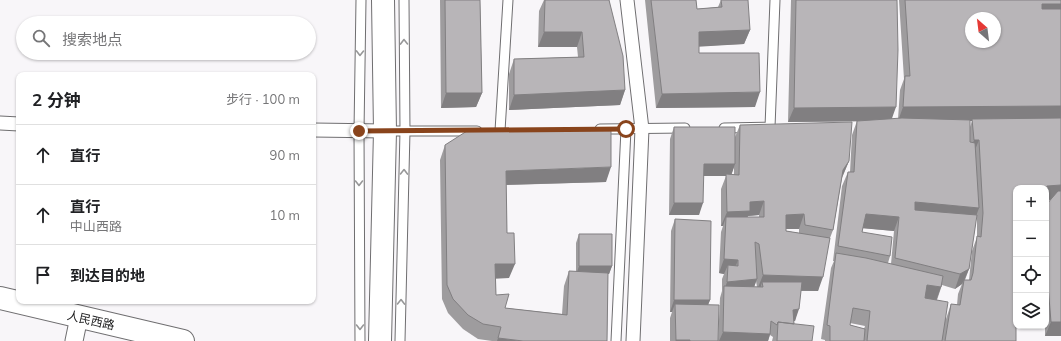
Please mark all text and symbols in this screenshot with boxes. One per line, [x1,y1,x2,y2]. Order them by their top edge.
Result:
north arrow [965,12,1001,48]
search box [16,16,316,60]
icon: search [30,27,52,49]
text: 搜索地点 [62,30,122,49]
one-way arrow [400,39,409,45]
one-way arrow [356,50,364,56]
text: 2 分钟 [32,89,81,110]
text: 步行 · 100 m [226,91,300,107]
route start [617,120,635,138]
route end [350,122,368,140]
icon: ahead [32,144,54,166]
text: 直行 [70,146,100,165]
text: 90 m [270,147,300,163]
one-way arrow [400,169,409,175]
one-way arrow [355,180,363,186]
map controls [1013,185,1049,329]
button: + [1013,185,1049,221]
text: 直行 [70,197,100,216]
icon: ahead [32,204,54,226]
text: 10 m [270,207,300,223]
text: 中山西路 [70,218,122,234]
button: − [1013,221,1049,257]
button: locate [1013,257,1049,293]
icon: arrive [32,264,54,286]
text: 到达目的地 [70,266,145,285]
button: layers [1013,293,1049,329]
one-way arrow [397,299,405,305]
street label: 人民西路 [66,307,116,333]
one-way arrow [356,324,364,330]

